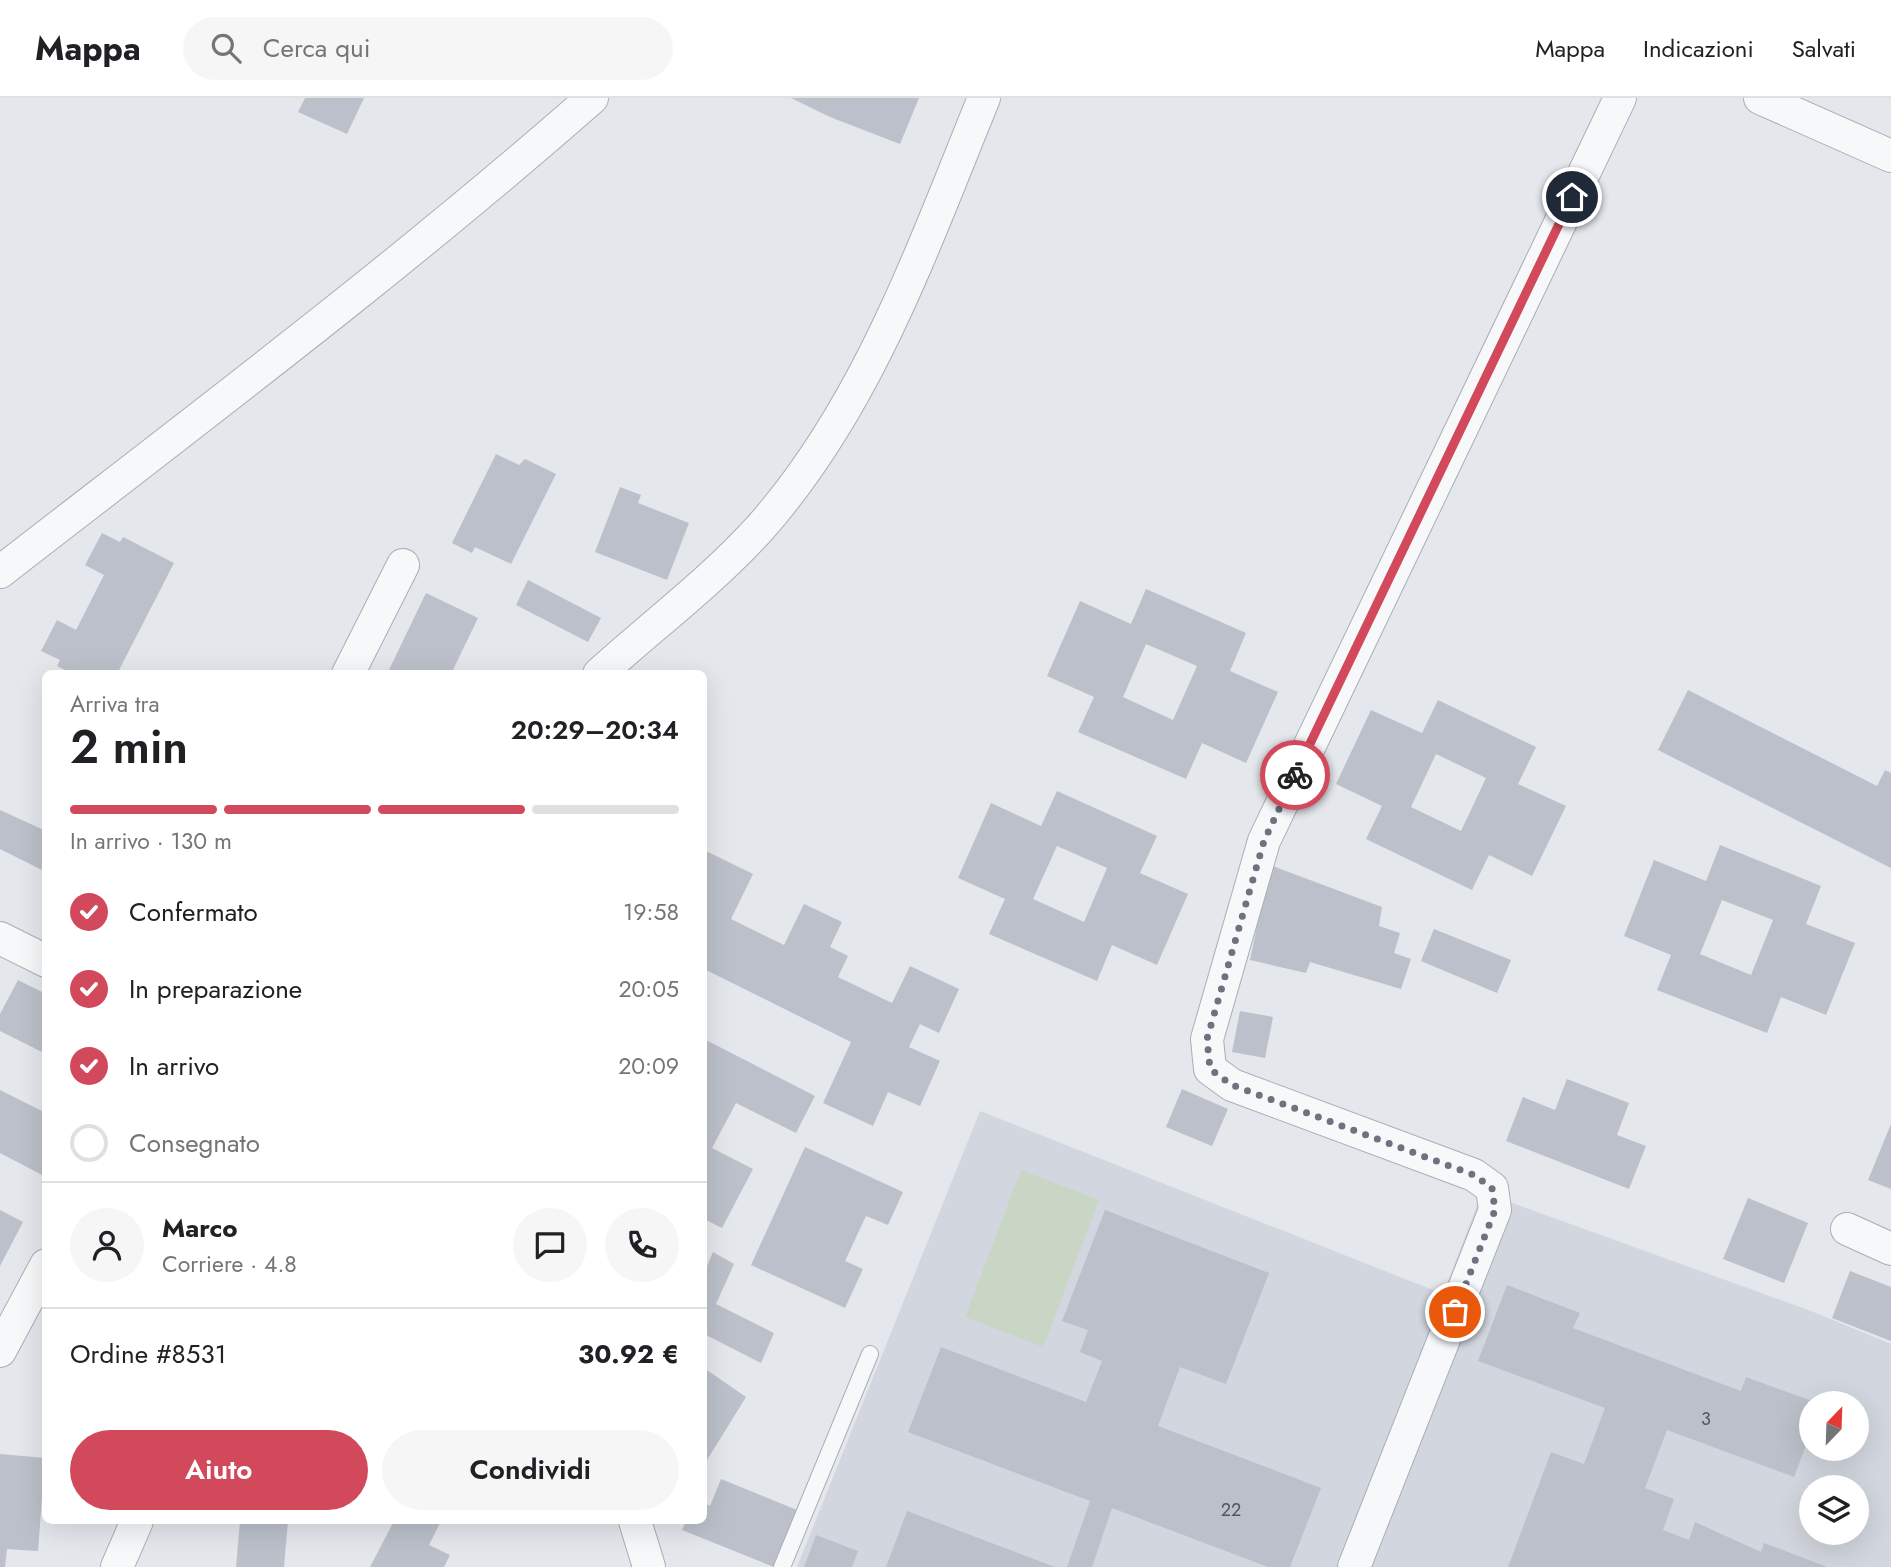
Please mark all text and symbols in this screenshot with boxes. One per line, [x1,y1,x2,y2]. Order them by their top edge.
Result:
search box [183,17,673,80]
text: Mappa [35,25,141,72]
icon: search [207,29,245,67]
text: Cerca qui [263,29,370,67]
text: Mappa [1535,31,1605,66]
text: Indicazioni [1643,31,1754,66]
text: Salvati [1792,31,1856,66]
pin [1542,167,1602,227]
icon: home [1553,178,1591,216]
text: Arriva tra [70,687,160,721]
text: 20:29–20:34 [511,711,679,749]
text: 2 min [70,714,188,780]
courier [1260,740,1330,810]
icon: bike [1276,756,1314,794]
text: In arrivo · 130 m [70,824,232,858]
icon: check [70,893,108,931]
text: Confermato [129,893,258,931]
text: 19:58 [623,895,679,929]
icon: check [70,970,108,1008]
text: In preparazione [129,970,302,1008]
text: 20:05 [618,972,679,1006]
icon: check [70,1047,108,1085]
text: In arrivo [129,1047,219,1085]
text: 20:09 [618,1049,679,1083]
text: Consegnato [129,1124,260,1162]
button: person [70,1208,144,1282]
button: chat [513,1208,587,1282]
button: phone [605,1208,679,1282]
text: Marco [162,1209,238,1247]
text: Corriere · 4.8 [162,1247,297,1281]
pin [1425,1282,1485,1342]
icon: bag [1436,1293,1474,1331]
text: Ordine #8531 [70,1335,226,1373]
text: 30.92 € [578,1335,679,1373]
north arrow [1799,1391,1869,1461]
map controls [1799,1391,1869,1545]
house number: 3 [1701,1406,1711,1432]
button: Aiuto [70,1430,368,1510]
button: Condividi [382,1430,679,1510]
button: layers [1799,1475,1869,1545]
house number: 22 [1221,1497,1241,1523]

